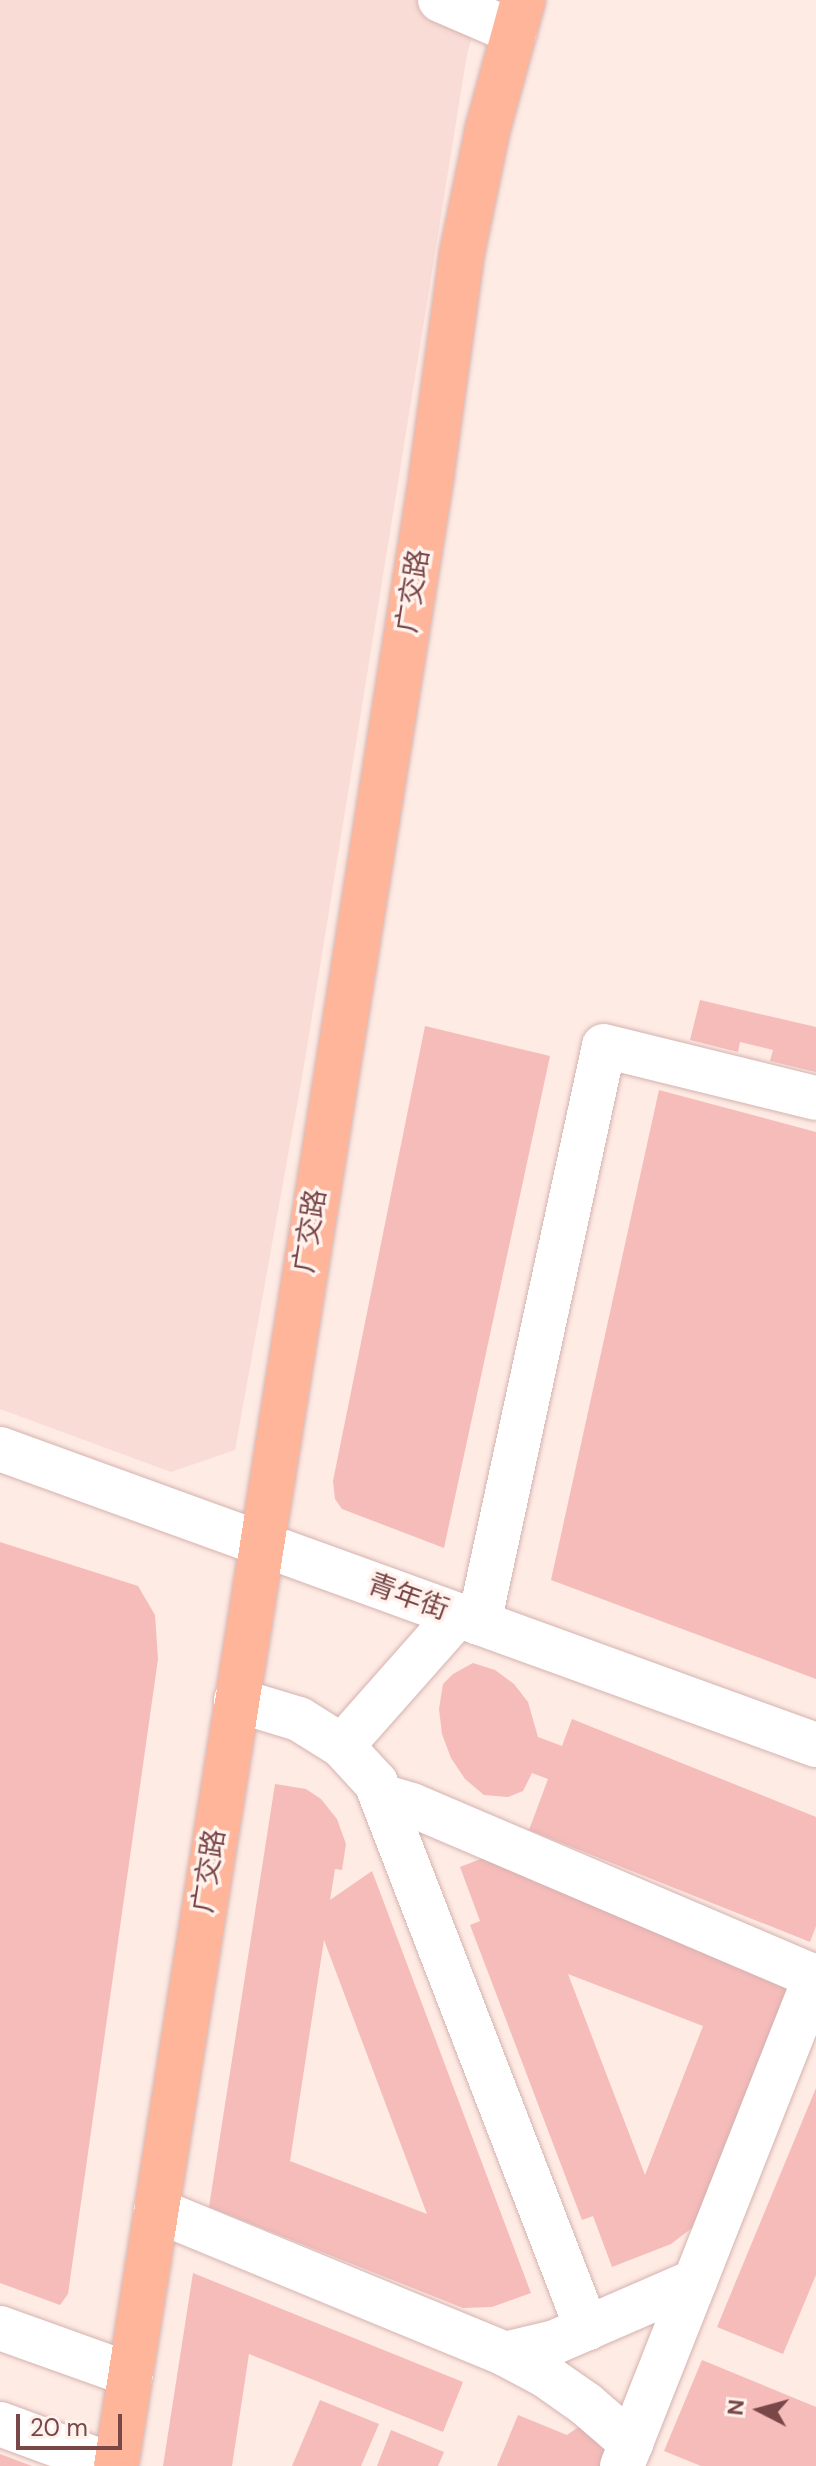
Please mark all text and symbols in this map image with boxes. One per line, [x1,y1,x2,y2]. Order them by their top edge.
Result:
street label: 广交路 [390,547,436,635]
street label: 广交路 [287,1187,333,1275]
street label: 青年街 [363,1567,453,1627]
street label: 广交路 [186,1827,232,1915]
north arrow [720,2370,800,2450]
scale bar [20,2398,126,2448]
text: N [720,2398,751,2417]
text: 20 m [30,2412,88,2443]

